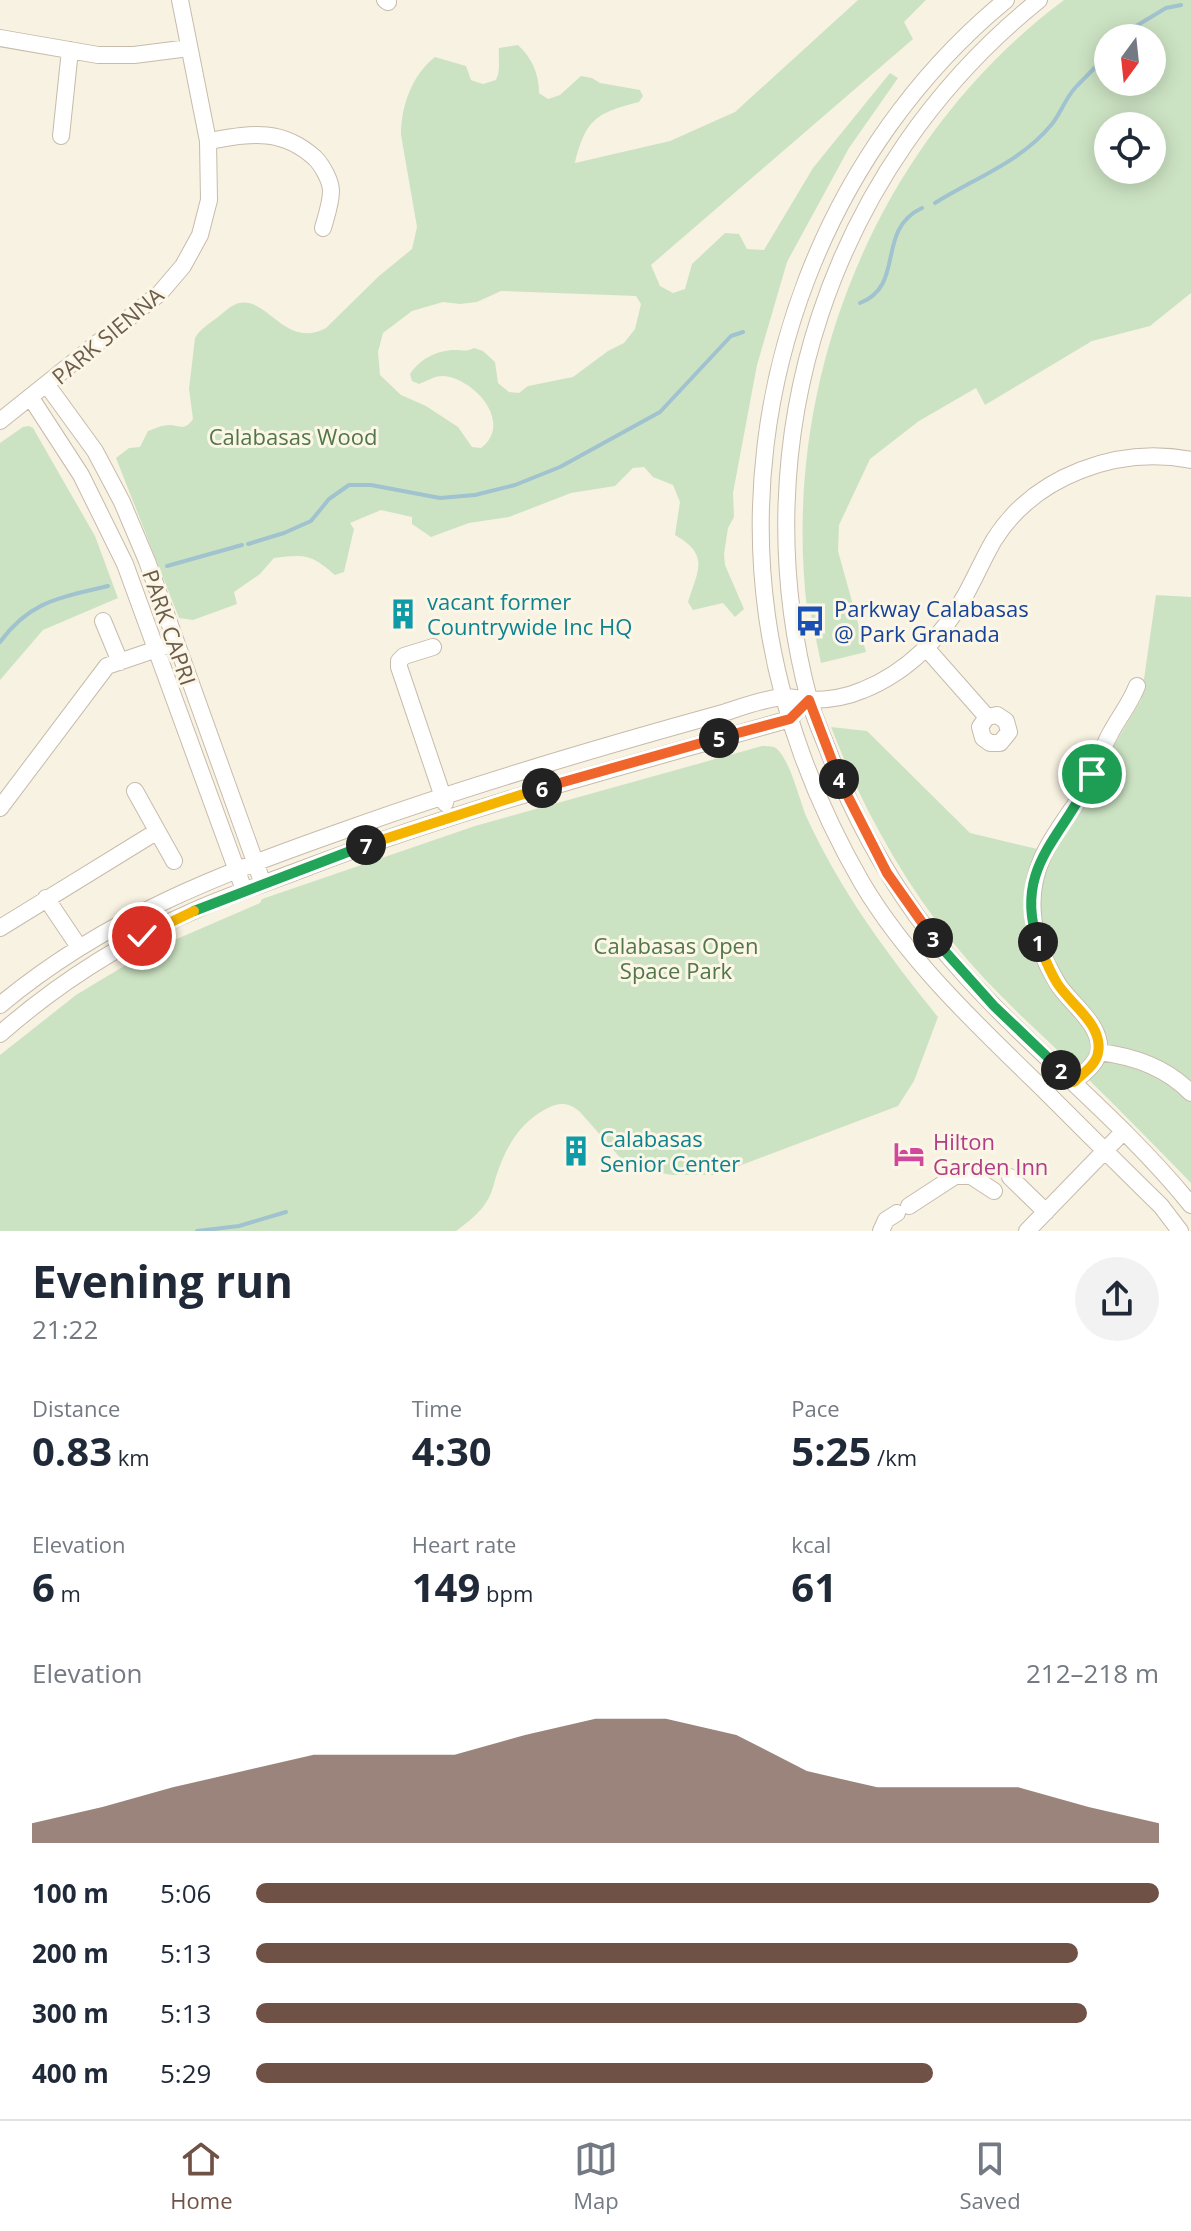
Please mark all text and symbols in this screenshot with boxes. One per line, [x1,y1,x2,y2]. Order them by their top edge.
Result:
north arrow [1094,24,1166,96]
map controls [1094,24,1166,184]
button: locate [1094,112,1166,184]
street label: PARK SIENNA [45,279,169,391]
park label: Calabasas Wood [209,421,377,451]
street label: PARK CAPRI [136,565,204,689]
place label: vacant former Countrywide Inc HQ [427,586,632,641]
place label: Parkway Calabasas @ Park Granada [834,593,1029,648]
building icon: vacant former Countrywide Inc HQ [386,597,420,631]
bus stop icon: Parkway Calabasas @ Park Granada [793,604,827,638]
pin: 5 [699,718,739,758]
text: 5 [713,723,725,753]
pin [1058,740,1126,808]
icon: arrive [1070,752,1114,796]
pin: 4 [819,759,859,799]
text: 4 [833,764,845,794]
pin: 6 [522,768,562,808]
text: 6 [536,773,548,803]
pin: 7 [346,825,386,865]
text: 7 [360,830,372,860]
pin [108,902,176,970]
icon: check [120,914,164,958]
pin: 3 [913,918,953,958]
pin: 1 [1018,922,1058,962]
text: 3 [927,923,939,953]
text: 1 [1032,927,1044,957]
park label: Calabasas Open Space Park [594,930,758,985]
pin: 2 [1041,1050,1081,1090]
text: 2 [1055,1055,1067,1085]
place label: Calabasas Senior Center [600,1123,740,1178]
place label: Hilton Garden Inn [933,1126,1048,1181]
building icon: Calabasas Senior Center [559,1134,593,1168]
hotel icon: Hilton Garden Inn [892,1137,926,1171]
text: Evening run [32,1251,293,1311]
button: share [1075,1257,1159,1341]
text: 21:22 [32,1311,98,1347]
text: Distance [32,1393,120,1423]
text: Time [412,1393,462,1423]
text: Pace [791,1393,840,1423]
text: 0.83 [32,1423,112,1478]
text: 4:30 [412,1423,492,1478]
text: 5:25 [791,1423,871,1478]
text: km [112,1442,150,1472]
text: /km [871,1442,917,1472]
text: Elevation [32,1529,125,1559]
text: Heart rate [412,1529,516,1559]
text: kcal [791,1529,831,1559]
text: 6 [32,1559,55,1614]
text: 149 [412,1559,480,1614]
text: 61 [791,1559,837,1614]
text: m [55,1578,81,1608]
text: bpm [480,1578,533,1608]
text: Elevation [32,1655,142,1691]
text: 212–218 m [1026,1655,1159,1691]
text: 100 m [32,1875,109,1911]
text: 5:06 [160,1875,211,1911]
text: 200 m [32,1935,109,1971]
text: 5:13 [160,1935,211,1971]
text: 300 m [32,1995,109,2031]
text: 5:13 [160,1995,211,2031]
text: 400 m [32,2055,109,2091]
text: 5:29 [160,2055,211,2091]
tab: Home [170,2137,233,2215]
tab: Map [573,2137,619,2215]
tab: Saved [960,2137,1021,2215]

